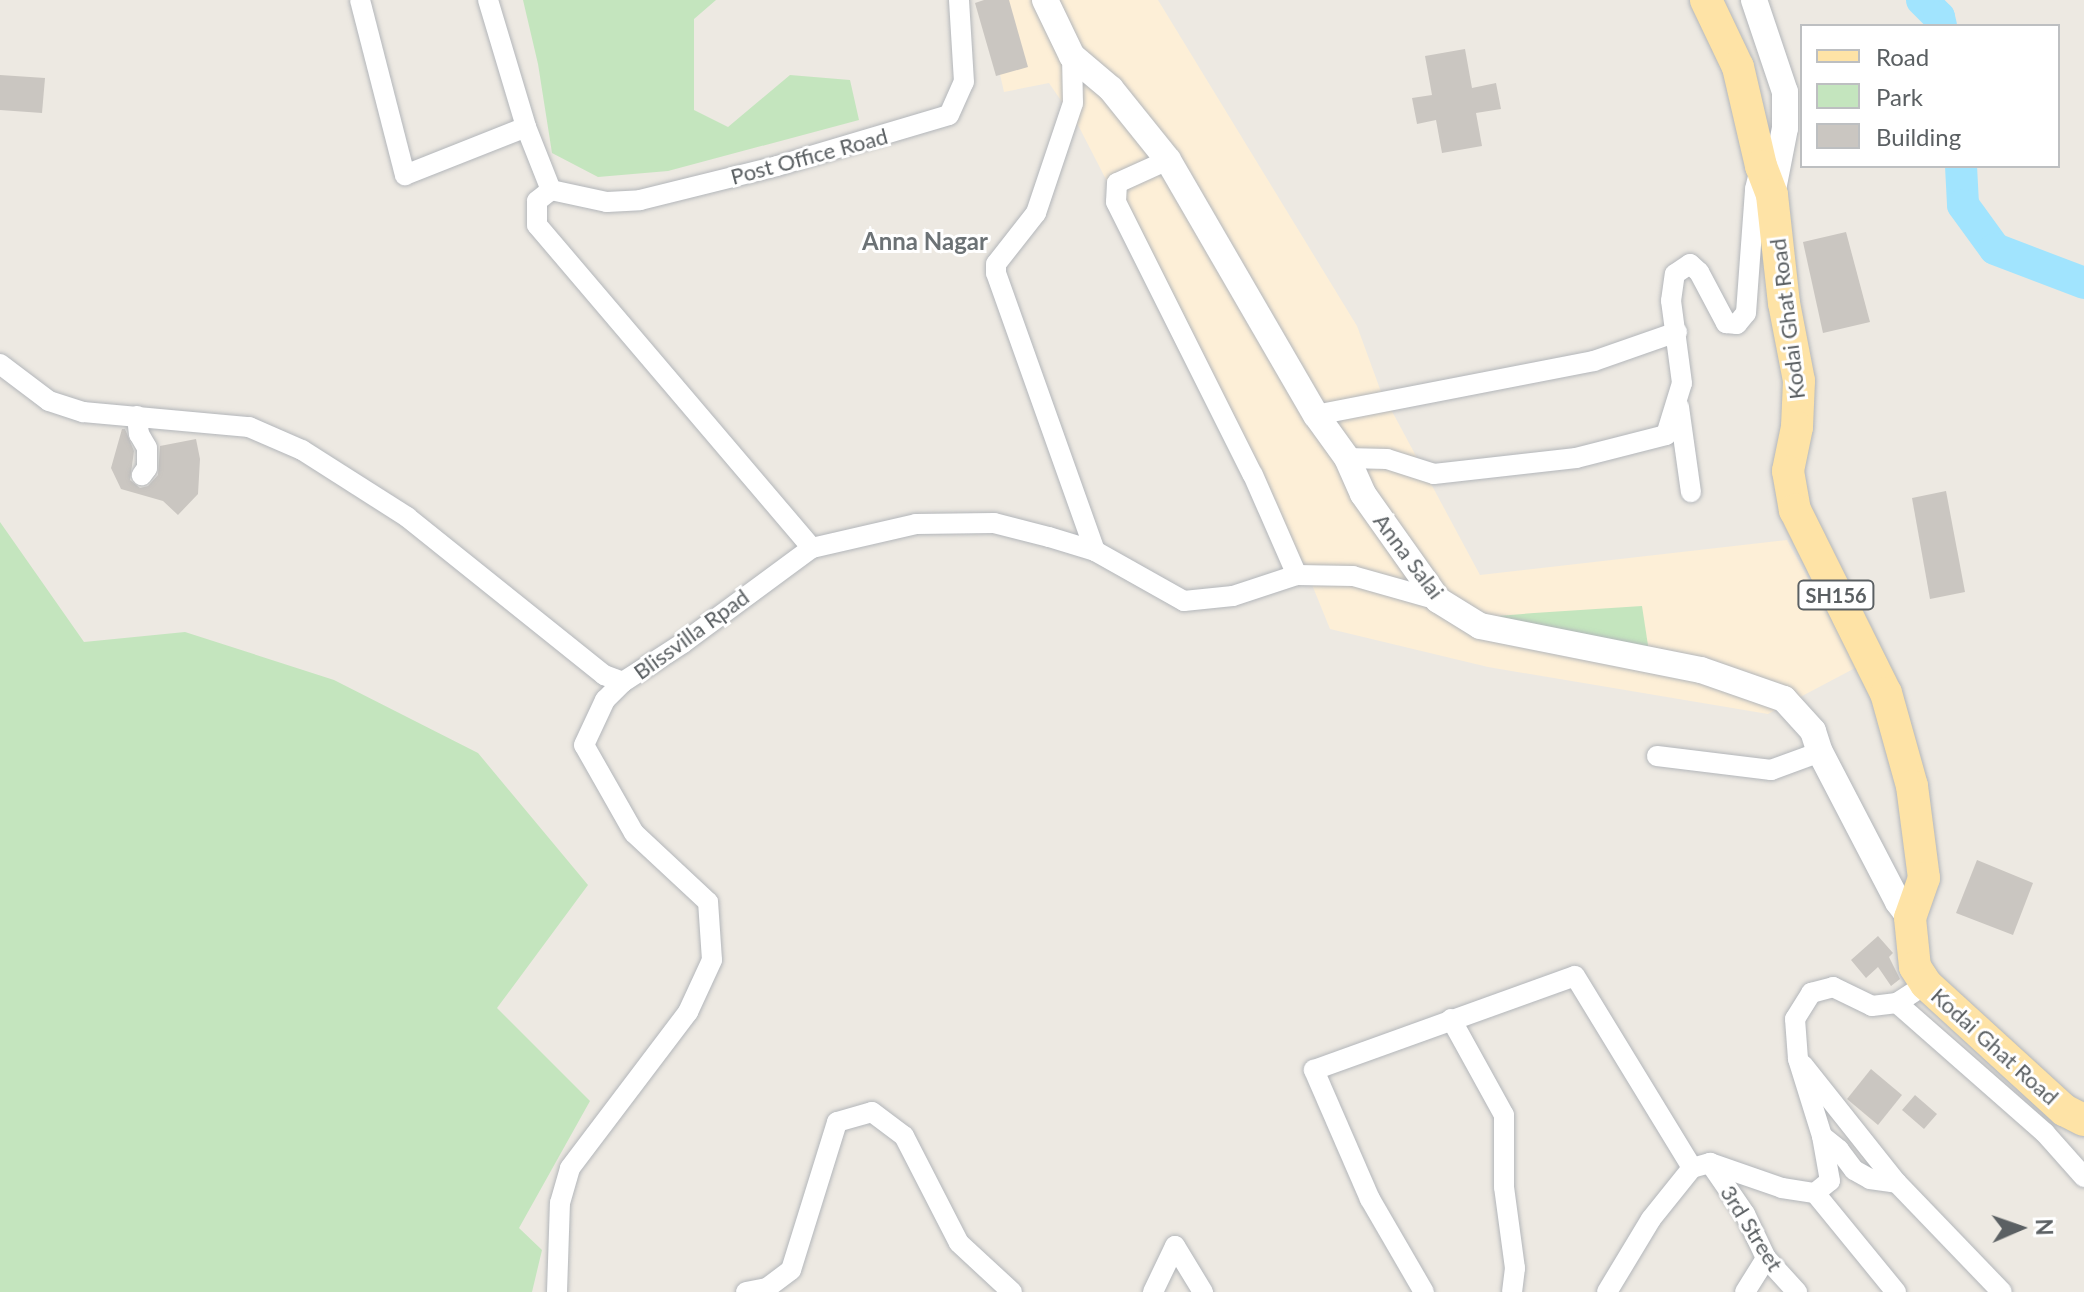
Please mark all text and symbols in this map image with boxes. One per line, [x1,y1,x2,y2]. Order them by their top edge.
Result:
legend [1800,24,2060,168]
text: Road [1876,42,1929,71]
text: Park [1876,82,1923,111]
street label: Post Office Road [728,122,890,190]
text: Building [1876,122,1961,151]
district label: Anna Nagar [862,227,988,255]
street label: Kodai Ghat Road [1764,237,1810,401]
street label: Anna Salai [1368,508,1450,604]
road number: SH156 [1796,579,1876,611]
street label: Blissvilla Rpad [628,583,754,685]
street label: Kodai Ghat Road [1926,982,2064,1110]
street label: 3rd Street [1715,1180,1789,1276]
north arrow [1980,1188,2060,1268]
text: N [2031,1218,2058,1236]

